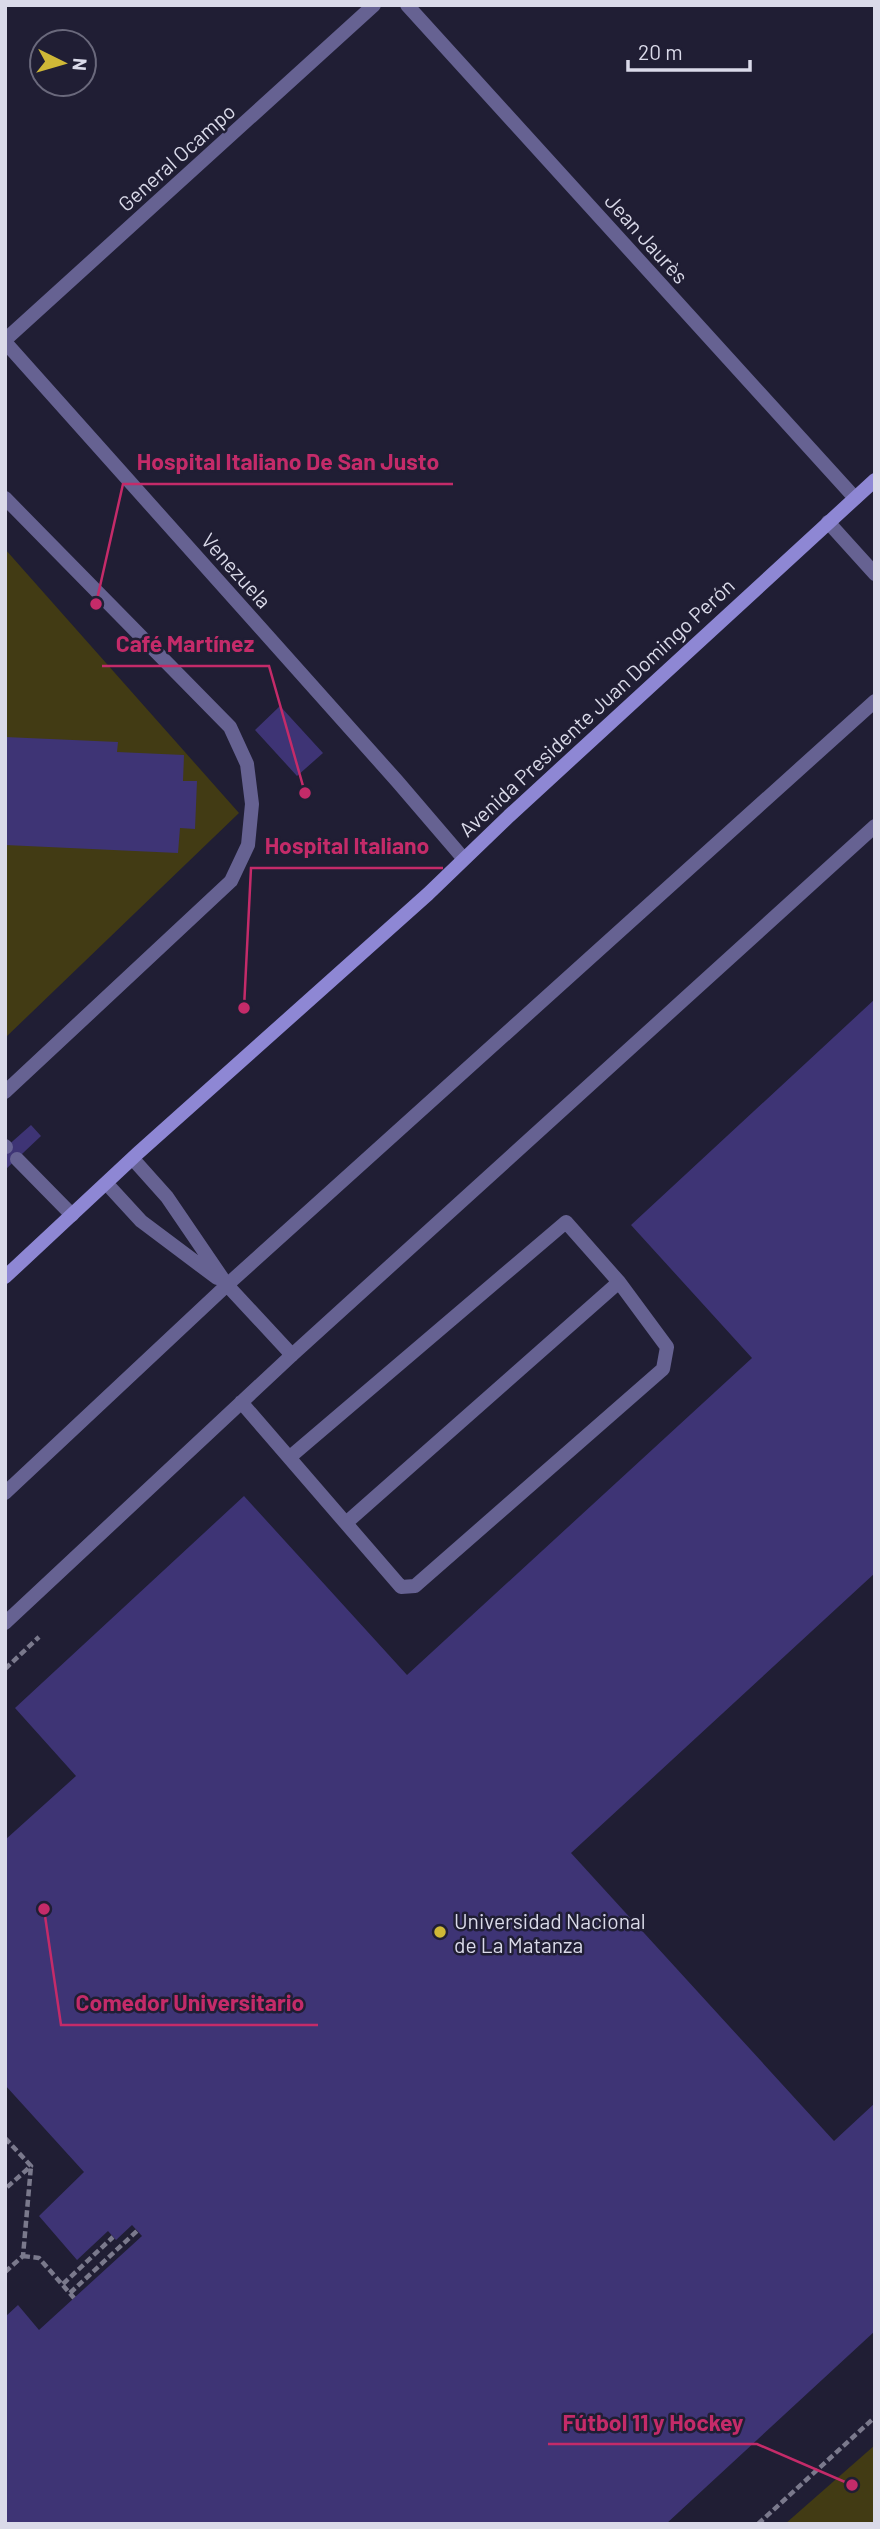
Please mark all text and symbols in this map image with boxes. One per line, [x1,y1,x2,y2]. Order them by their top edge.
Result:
north arrow [28,28,98,98]
scale bar [628,28,750,72]
text: 20 m [638,39,683,64]
text: N [68,57,92,72]
street label: General Ocampo [112,98,240,216]
street label: Jean Jaurès [600,188,694,288]
callout: Hospital Italiano De San Justo [123,440,453,484]
text: Hospital Italiano De San Justo [137,447,439,475]
street label: Venezuela [197,527,277,613]
street label: Avenida Presidente Juan Domingo Perón [453,573,739,841]
callout: Café Martínez [102,622,269,666]
text: Café Martínez [116,629,254,657]
callout: Hospital Italiano [251,824,443,868]
text: Hospital Italiano [265,831,429,859]
place label: Universidad Nacional de La Matanza [454,1908,646,1957]
marker: Universidad Nacional de La Matanza [432,1924,448,1940]
callout: Comedor Universitario [61,1981,318,2025]
text: Comedor Universitario [76,1988,304,2016]
callout: Fútbol 11 y Hockey [548,2400,757,2444]
text: Fútbol 11 y Hockey [563,2408,744,2436]

